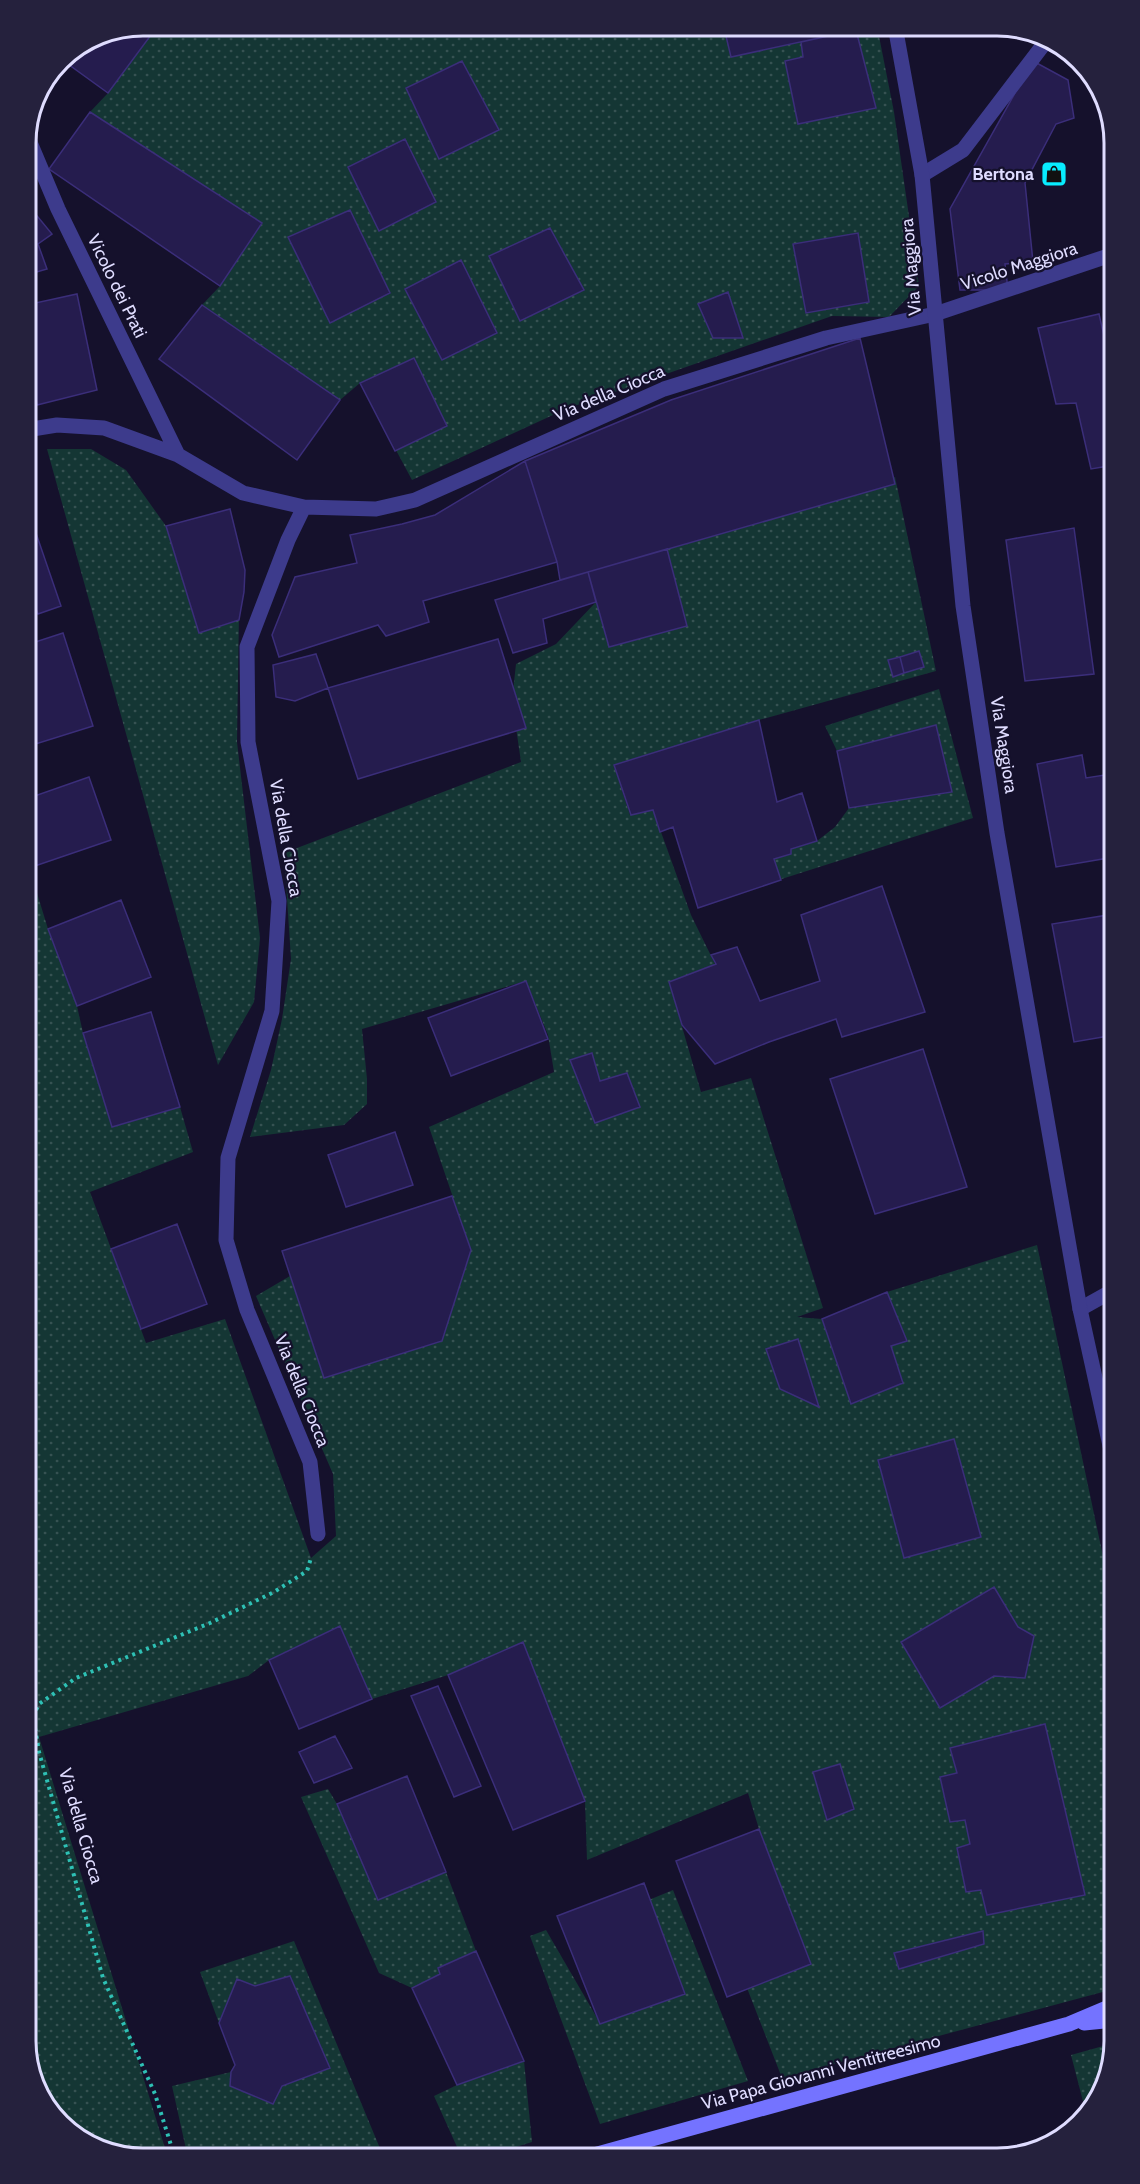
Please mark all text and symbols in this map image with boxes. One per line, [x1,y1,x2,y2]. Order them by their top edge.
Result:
shop icon: Bertona [1039,159,1069,189]
place label: Bertona [972,163,1034,185]
street label: Via Maggiora [896,217,926,317]
street label: Vicolo dei Prati [82,230,152,342]
street label: Vicolo Maggiora [958,237,1080,295]
street label: Via della Ciocca [550,360,668,426]
street label: Via Maggiora [985,695,1023,795]
street label: Via della Ciocca [265,778,307,899]
street label: Via della Ciocca [270,1332,335,1451]
street label: Via della Ciocca [54,1766,108,1887]
street label: Via Papa Giovanni Ventitreesimo [699,2029,943,2115]

